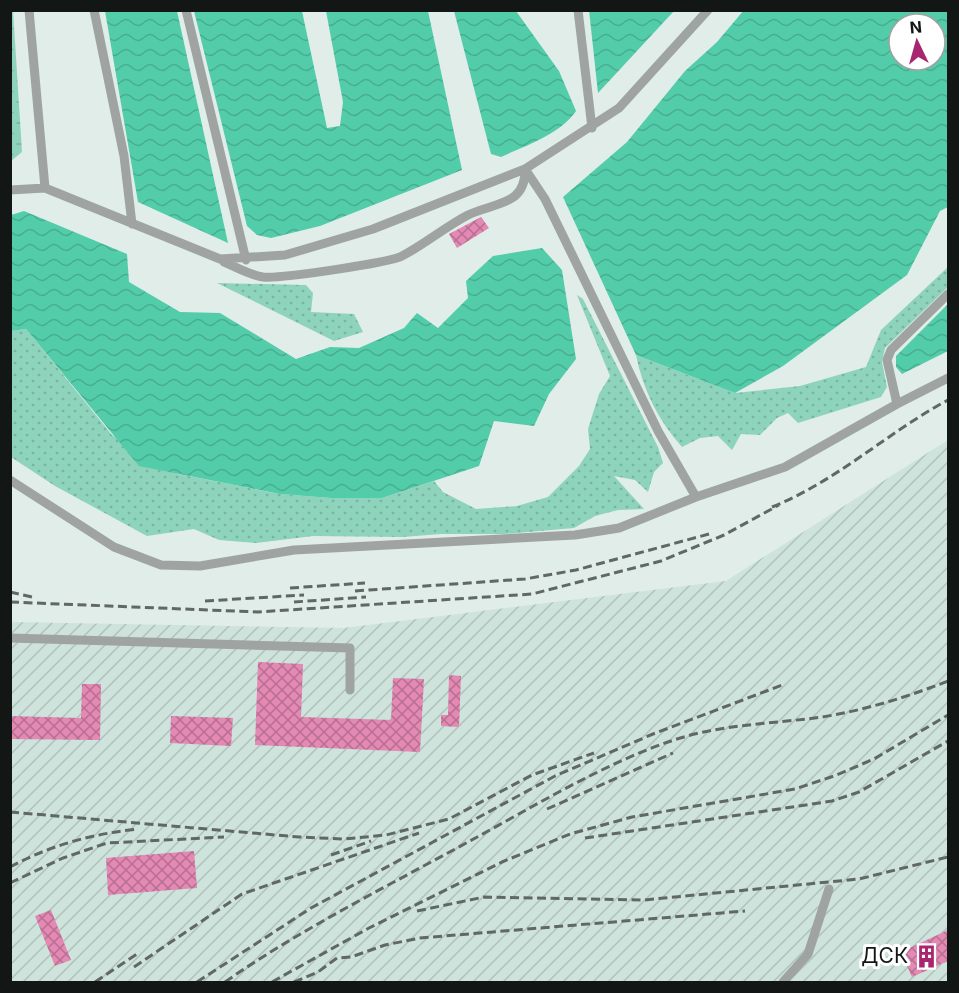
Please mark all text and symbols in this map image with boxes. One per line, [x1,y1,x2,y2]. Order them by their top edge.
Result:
north arrow [887,12,947,72]
text: N [909,17,923,38]
place label: ДСК [861,943,908,968]
building icon: ДСК [913,943,939,969]

